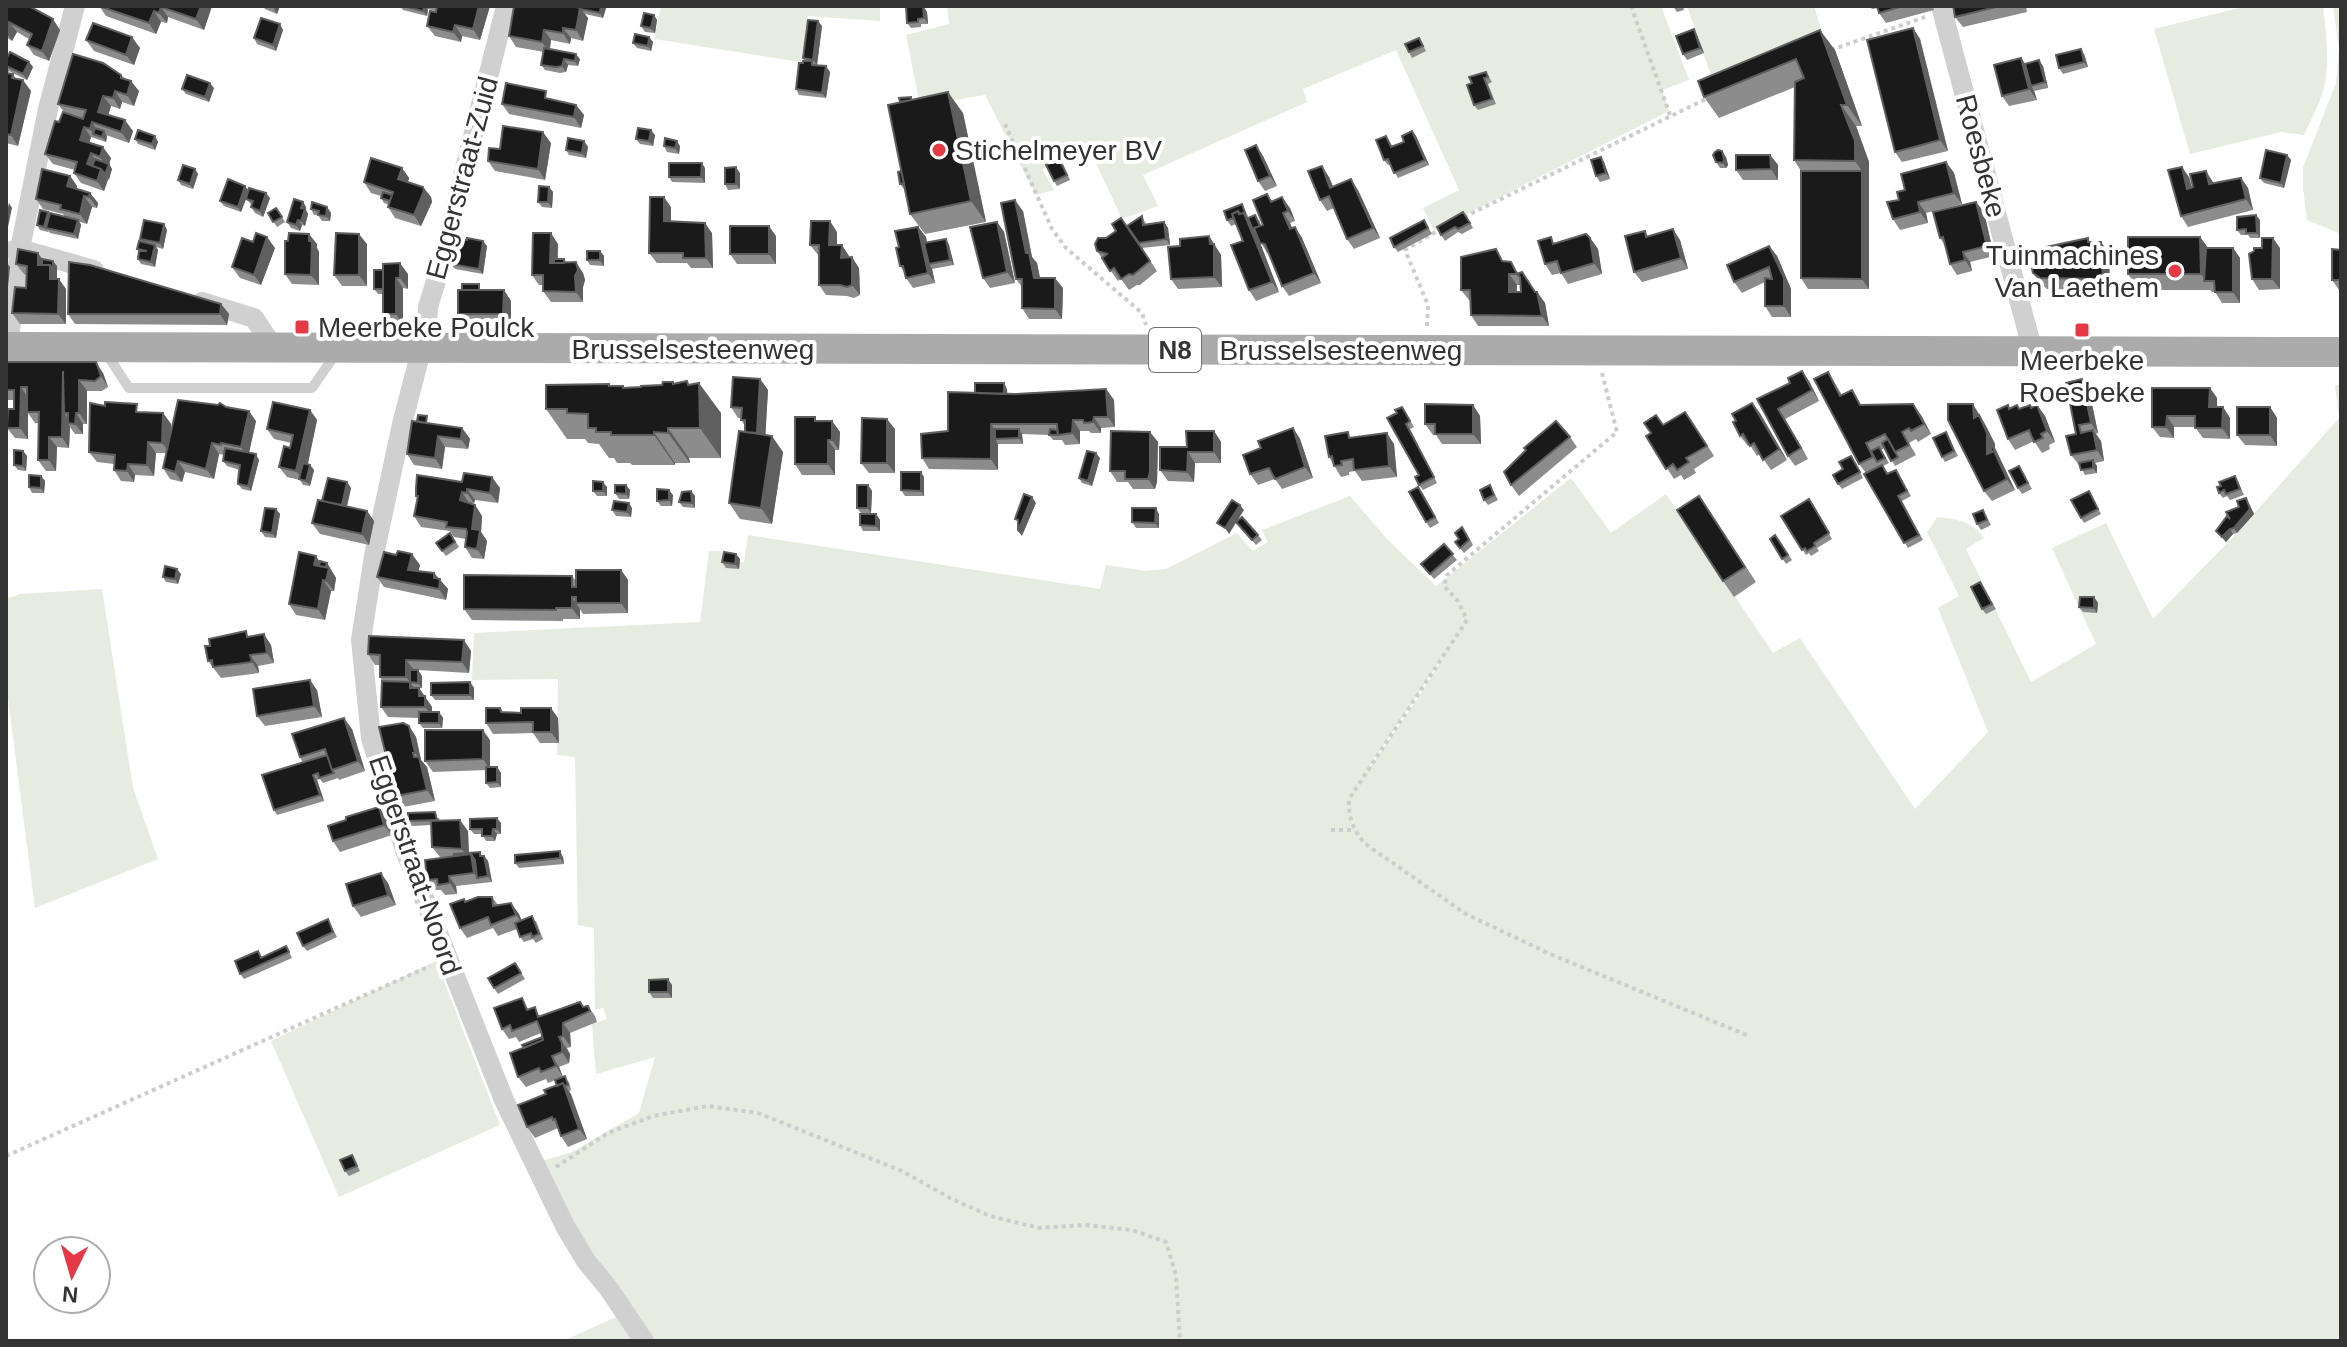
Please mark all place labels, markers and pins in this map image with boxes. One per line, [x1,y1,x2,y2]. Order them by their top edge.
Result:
place label: Stichelmeyer BV [955,135,1162,166]
marker: Stichelmeyer BV [930,141,948,159]
place label: Tuinmachines Van Laethem [1986,240,2159,303]
marker: Tuinmachines Van Laethem [2166,262,2184,280]
place label: Meerbeke Poulck [318,312,535,343]
marker: Meerbeke Poulck [293,318,311,336]
marker: Meerbeke Roesbeke [2073,321,2091,339]
place label: Meerbeke Roesbeke [2019,345,2145,408]

